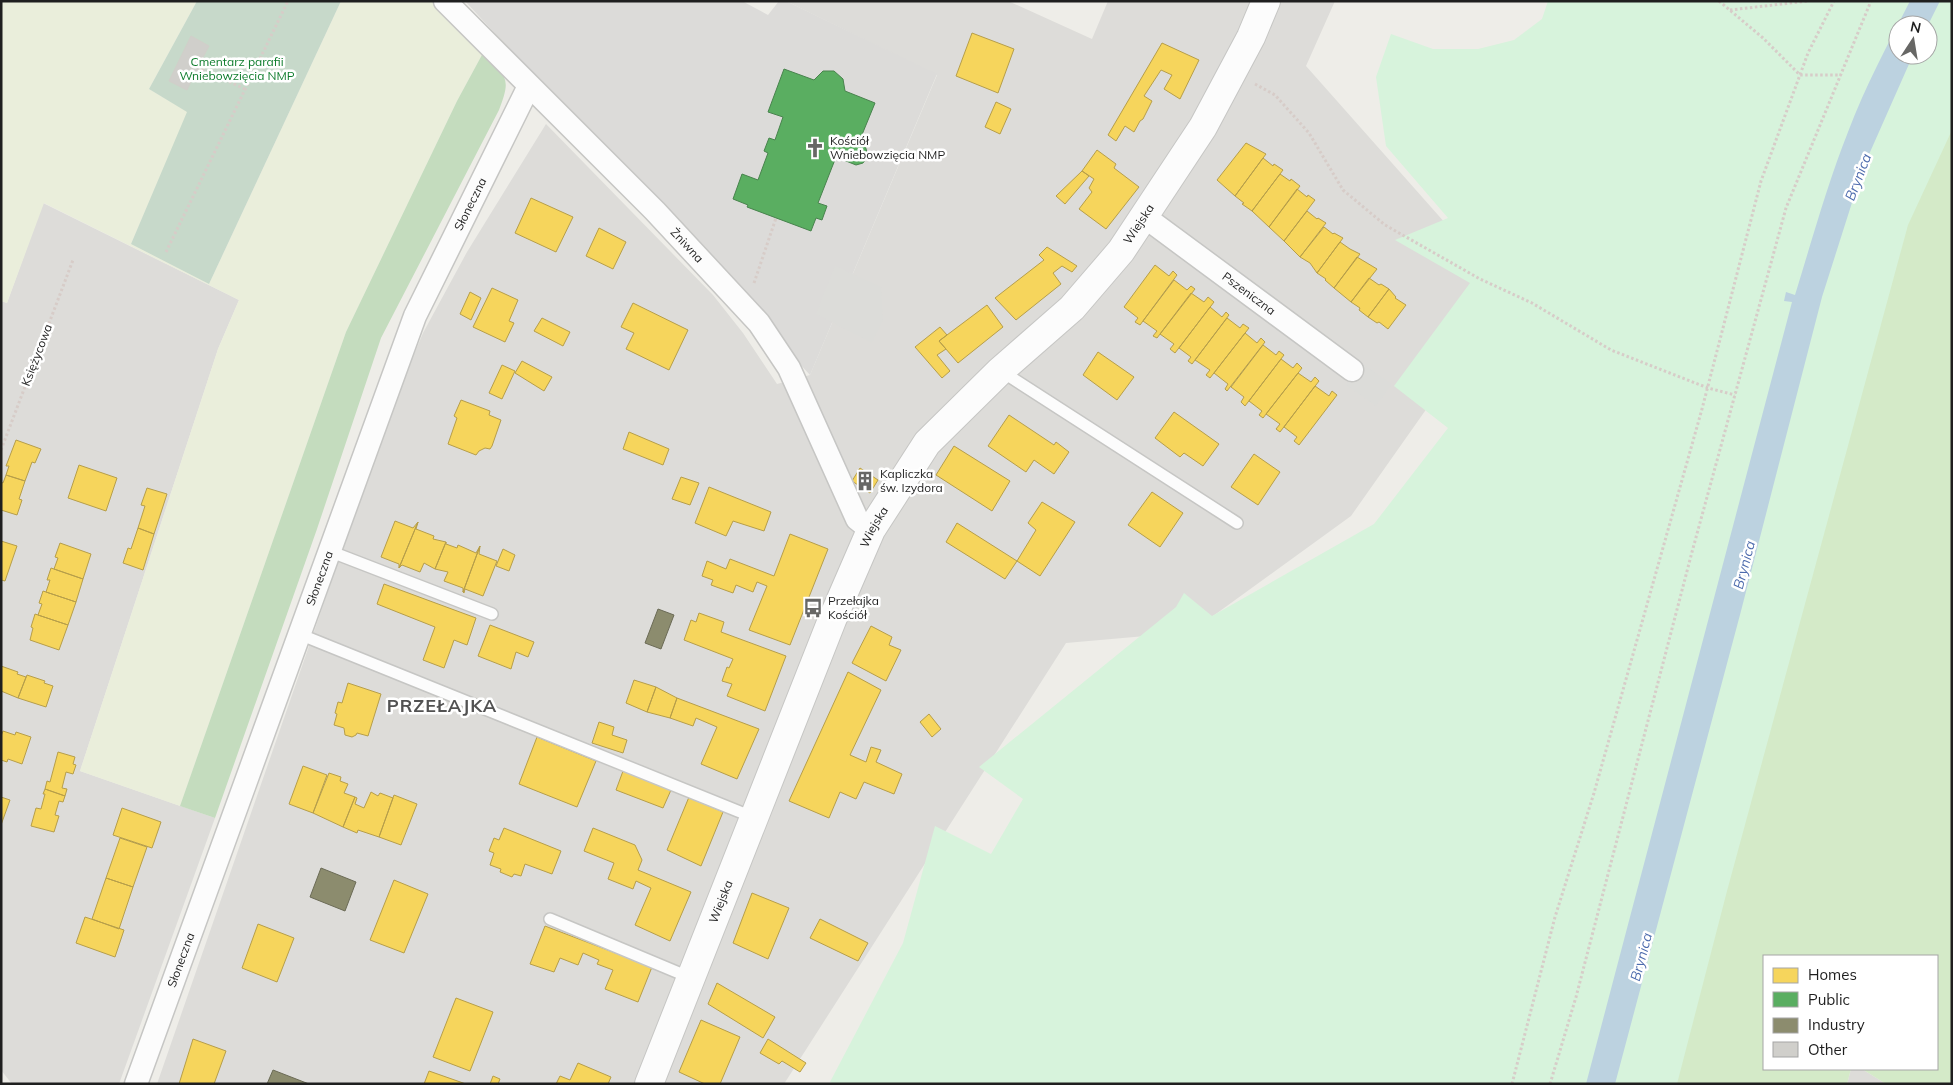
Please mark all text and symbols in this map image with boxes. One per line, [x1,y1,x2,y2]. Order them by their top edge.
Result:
north arrow [1888,15,1938,65]
text: N [1909,17,1923,37]
park label: Cmentarz parafii Wniebowzięcia NMP [179,54,295,83]
place label: Kościół Wniebowzięcia NMP [830,133,945,162]
church icon: Kościół Wniebowzięcia NMP [804,137,826,159]
water label: Brynica [1841,151,1875,203]
street label: Słoneczna [451,175,489,233]
street label: Wiejska [1120,201,1157,247]
street label: Żniwna [668,225,707,266]
street label: Pszeniczna [1219,269,1279,318]
street label: Księżycowa [18,322,55,388]
place label: Kapliczka św. Izydora [880,466,943,495]
building icon: Kapliczka św. Izydora [854,470,876,492]
street label: Wiejska [856,503,891,550]
water label: Brynica [1729,539,1759,591]
street label: Słoneczna [302,549,336,608]
place label: Przełajka Kościół [828,593,879,622]
bus stop icon: Przełajka Kościół [802,597,824,619]
district label: PRZEŁAJKA [387,694,497,717]
street label: Wiejska [705,878,736,925]
street label: Słoneczna [164,930,197,989]
water label: Brynica [1626,931,1656,983]
legend [1763,955,1938,1070]
text: Homes [1808,965,1857,984]
text: Public [1808,990,1850,1009]
text: Industry [1808,1015,1865,1034]
text: Other [1808,1040,1848,1059]

